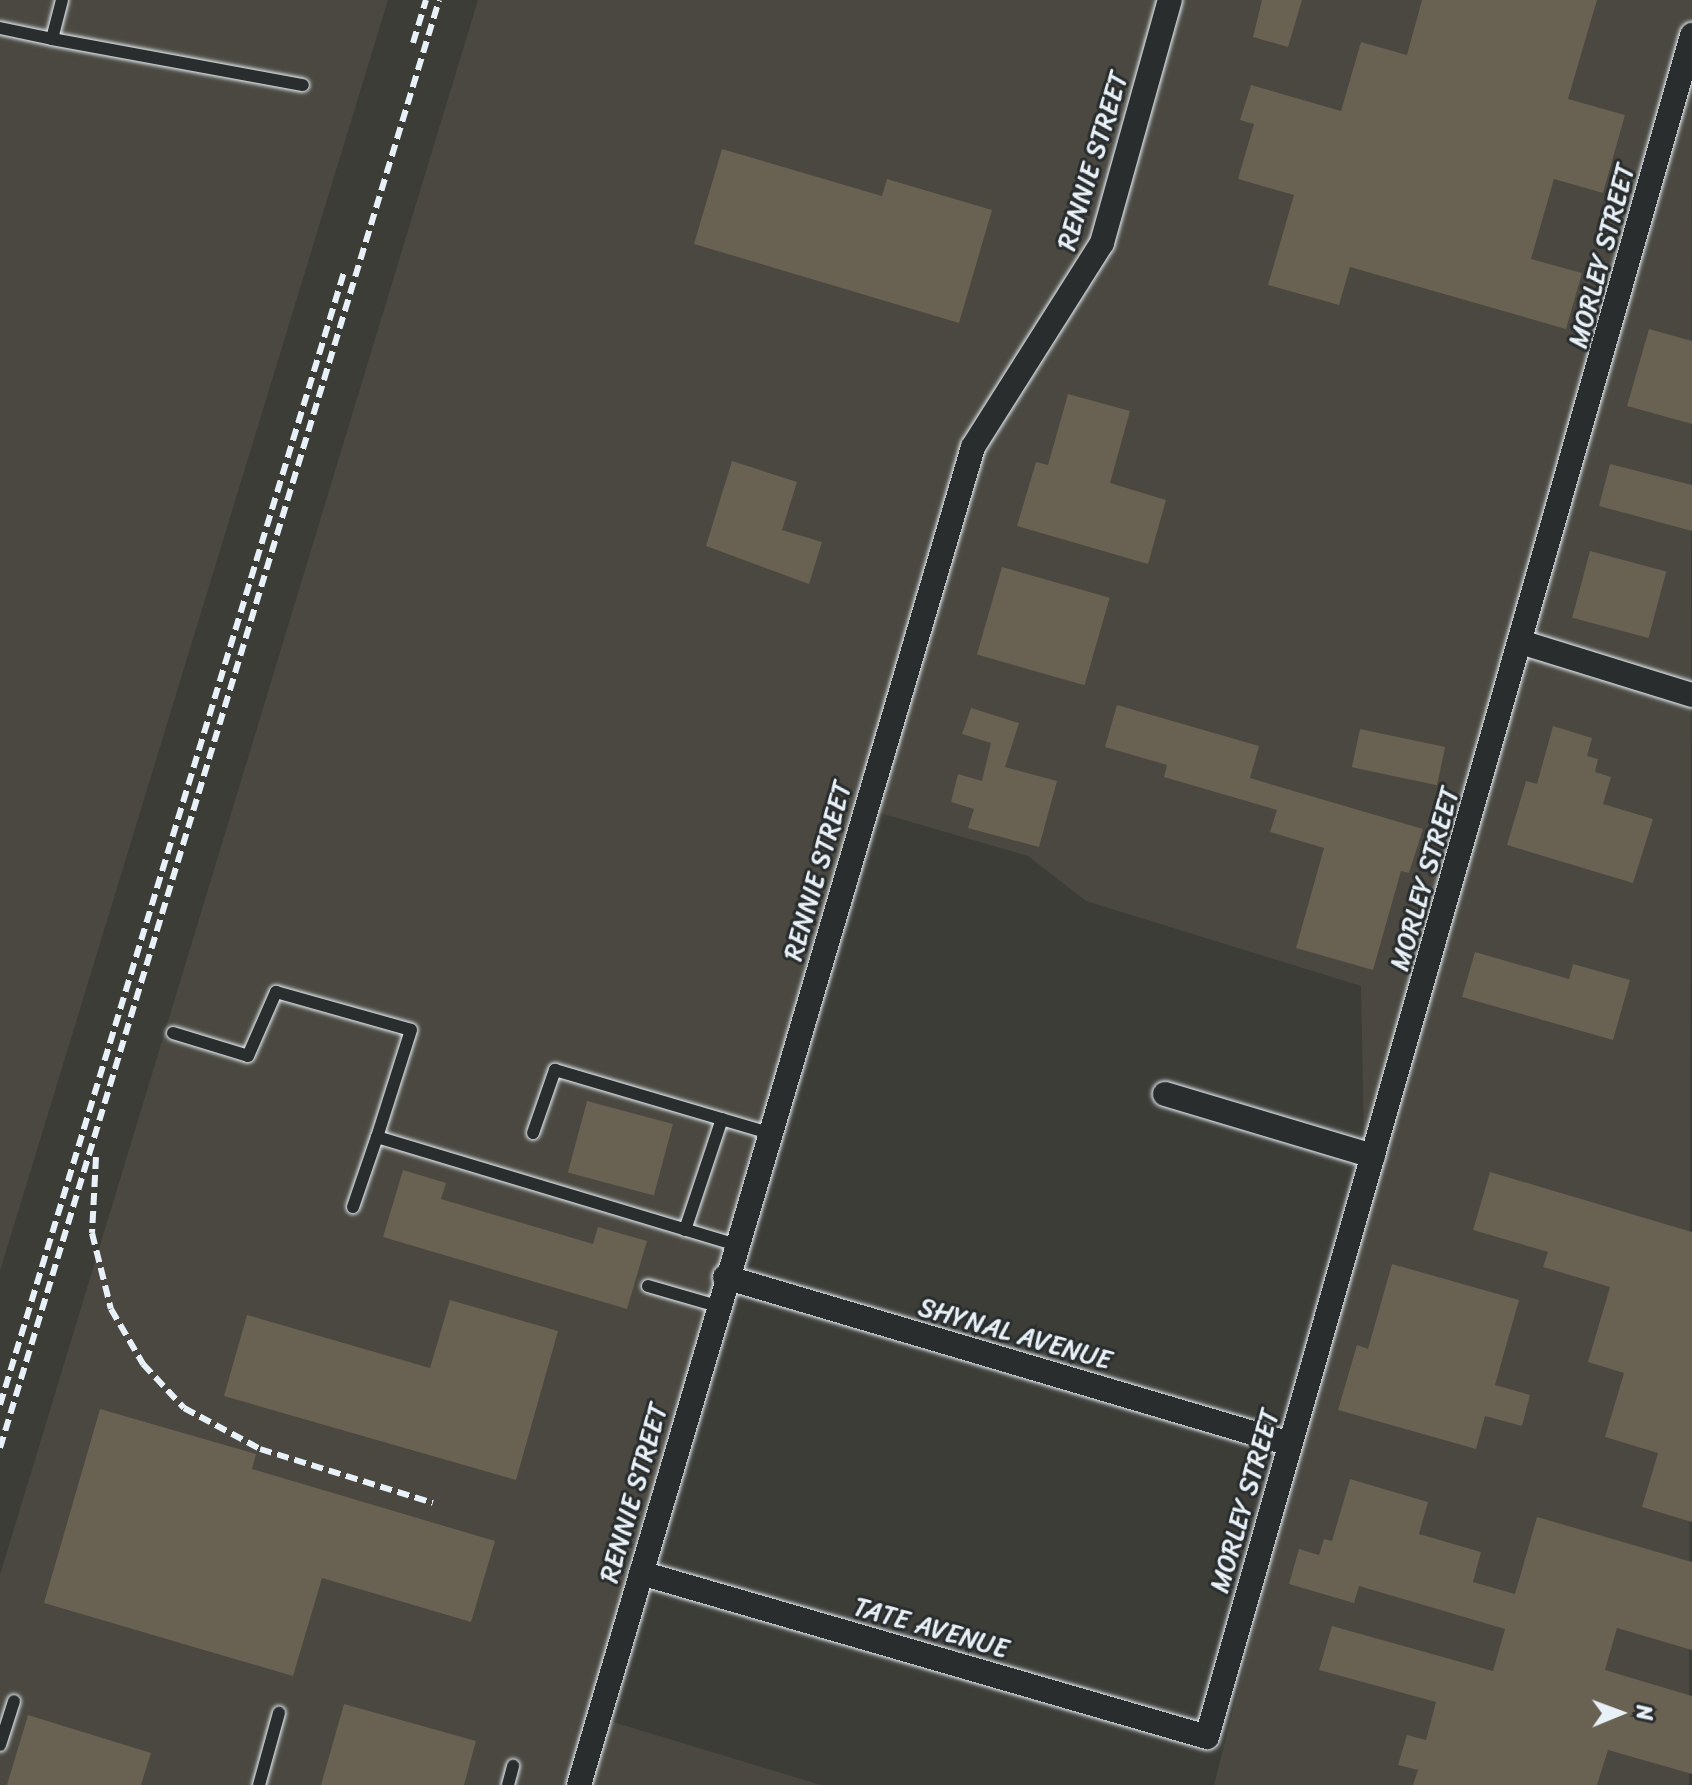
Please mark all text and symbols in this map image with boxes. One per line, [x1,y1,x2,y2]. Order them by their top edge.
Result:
street label: RENNIE STREET [1051,68,1135,254]
street label: MORLEY STREET [1562,160,1642,352]
street label: RENNIE STREET [778,778,858,964]
street label: MORLEY STREET [1384,783,1466,975]
street label: SHYNAL AVENUE [915,1292,1115,1376]
street label: RENNIE STREET [594,1400,674,1586]
street label: MORLEY STREET [1204,1405,1286,1597]
street label: TATE AVENUE [850,1591,1012,1665]
north arrow [1580,1673,1660,1753]
text: N [1625,1705,1664,1721]

